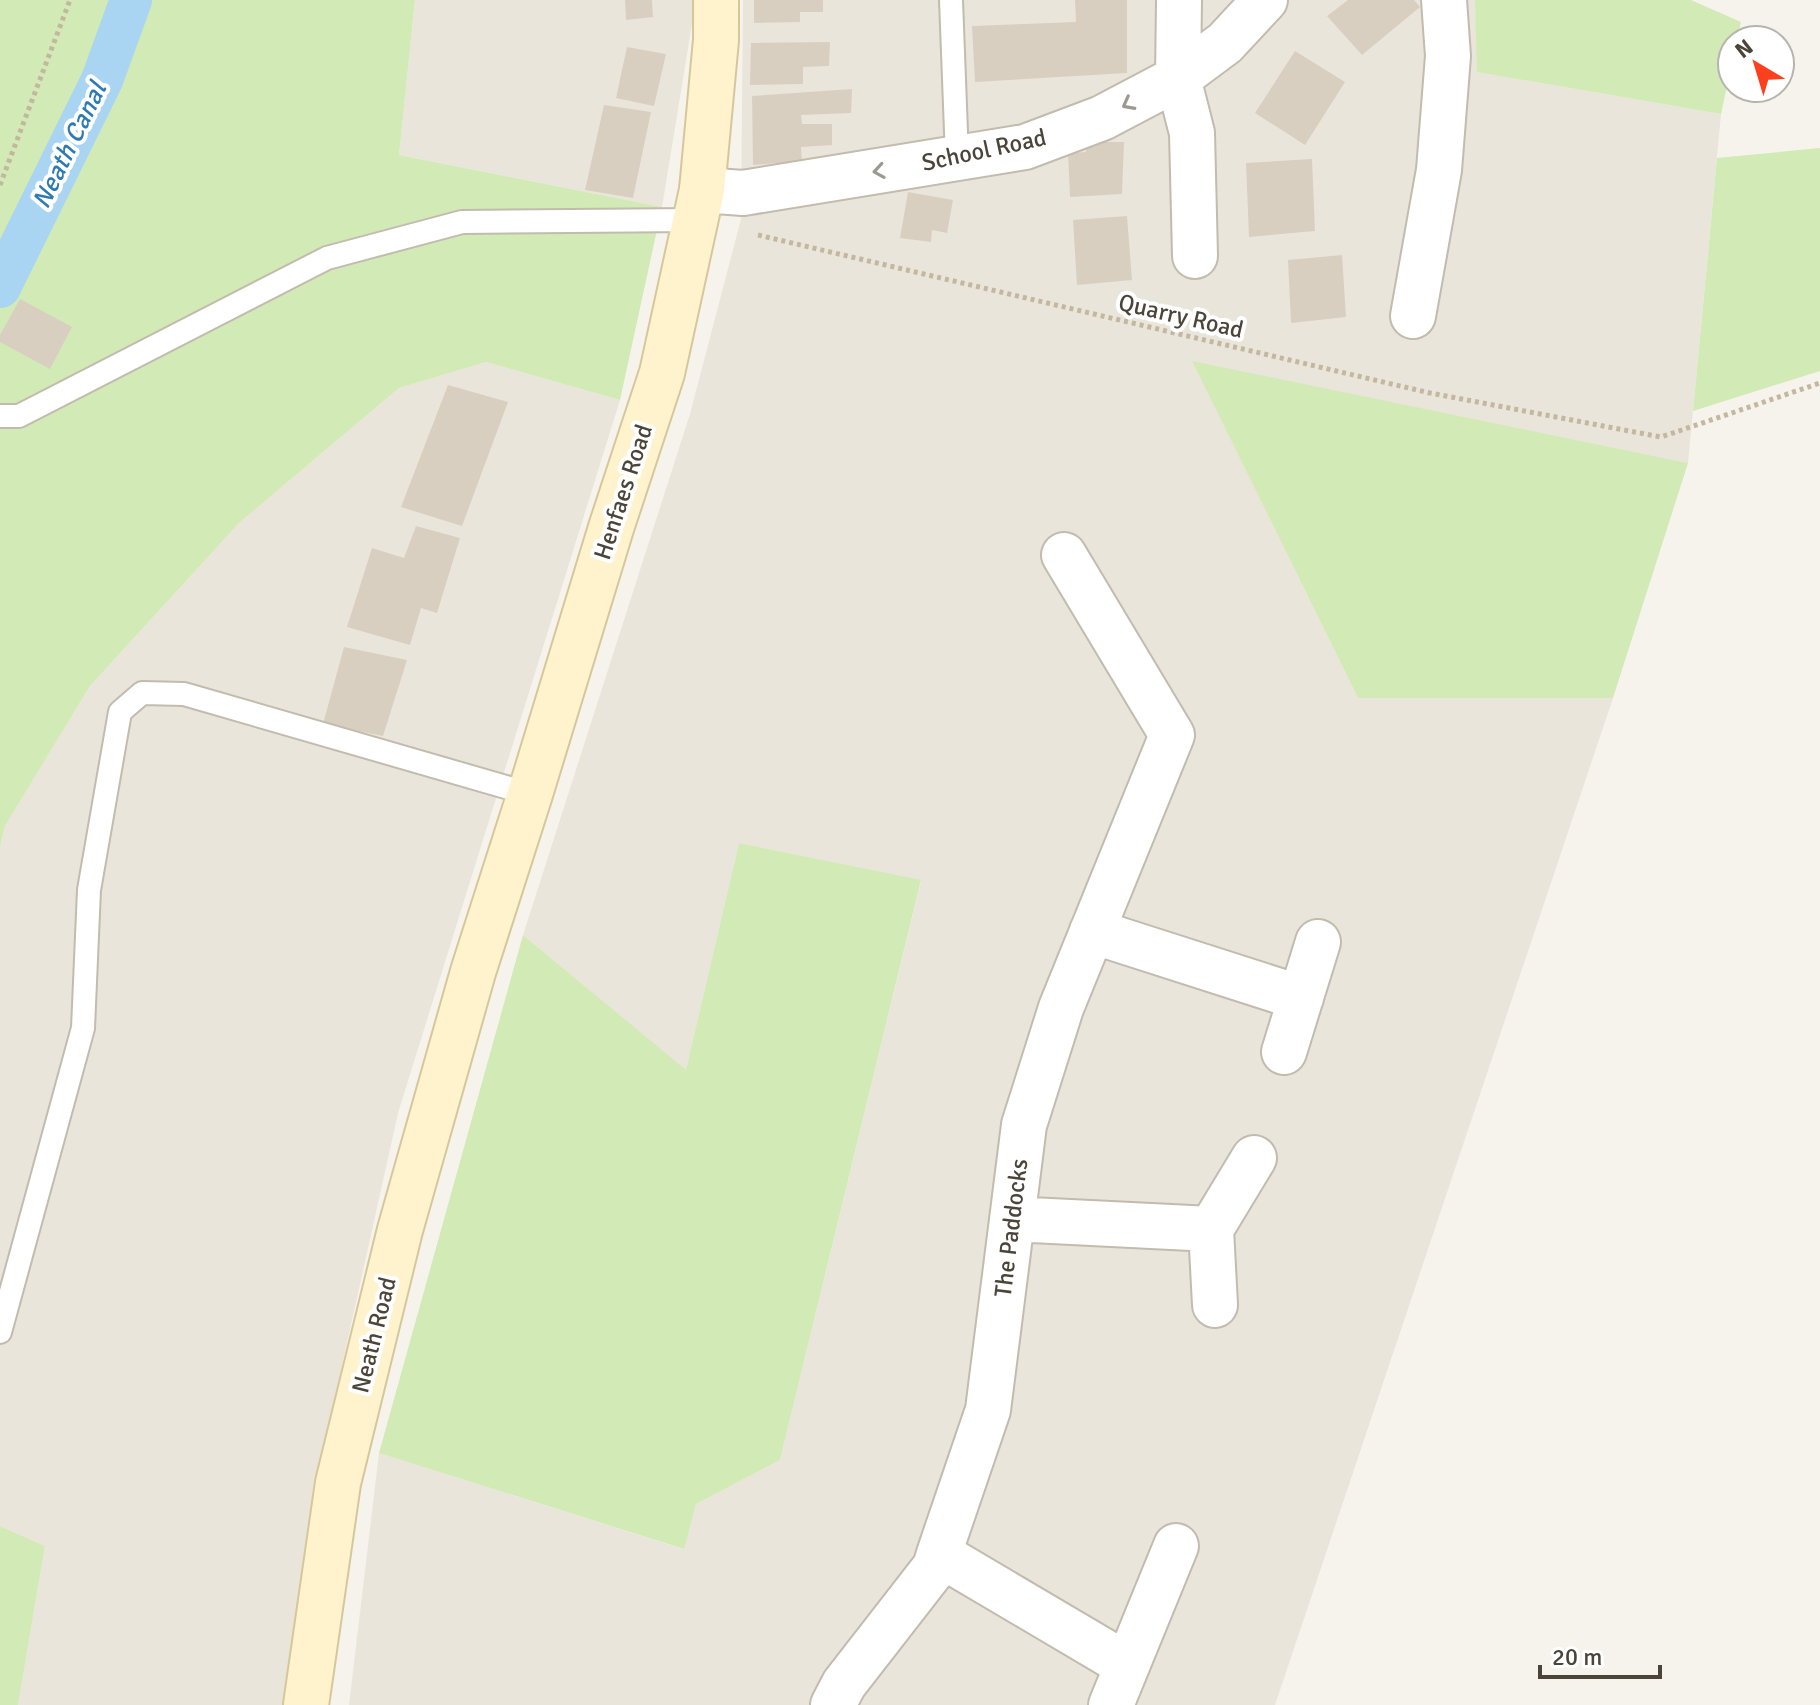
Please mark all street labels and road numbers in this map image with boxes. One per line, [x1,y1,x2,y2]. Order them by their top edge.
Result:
street label: School Road [919,122,1049,178]
street label: Quarry Road [1116,287,1246,345]
street label: Henfaes Road [587,421,659,563]
street label: The Paddocks [988,1157,1034,1299]
street label: Neath Road [345,1274,403,1396]

